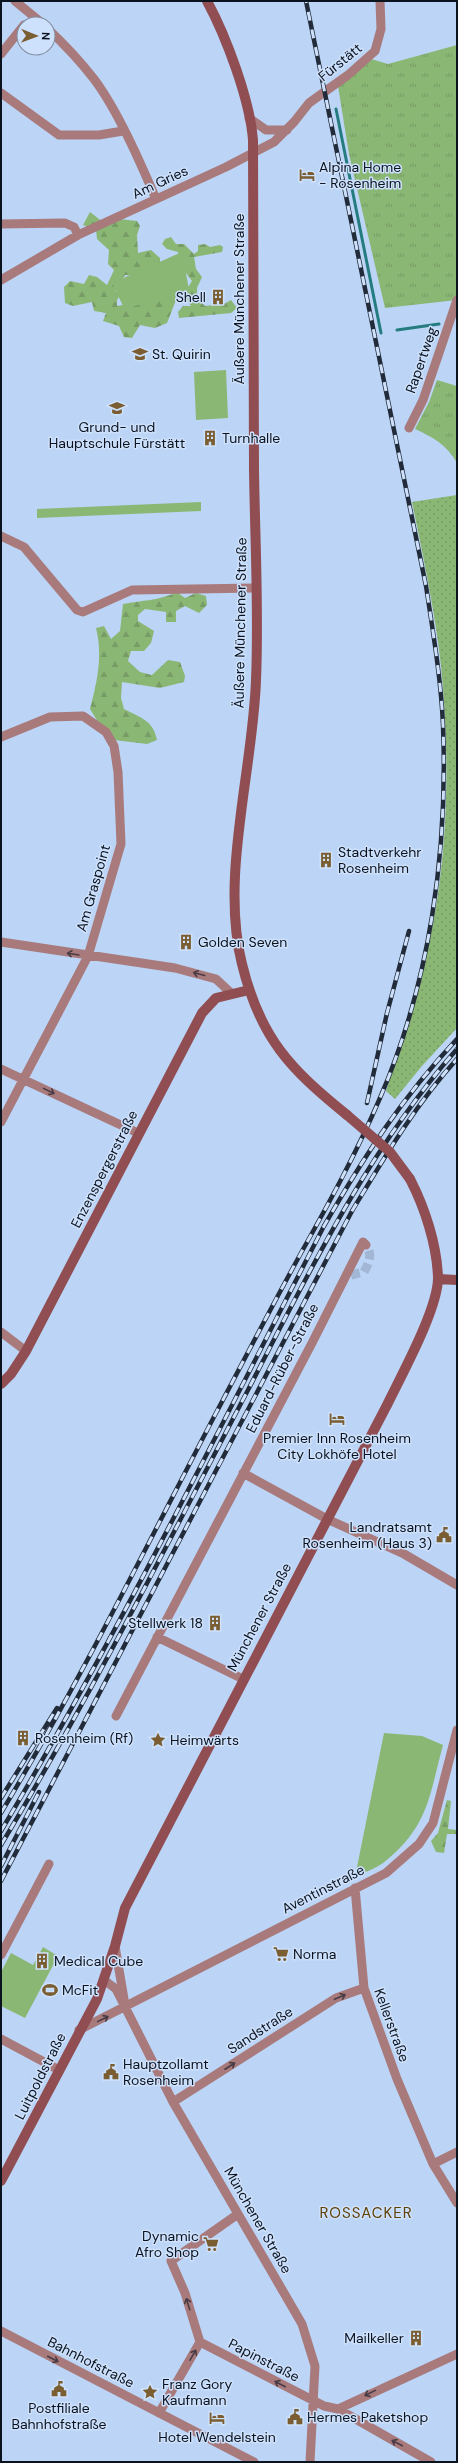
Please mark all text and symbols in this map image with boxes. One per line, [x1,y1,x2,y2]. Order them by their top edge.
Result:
north arrow [16,16,56,56]
text: N [39,32,53,40]
street label: Fürstätt [314,39,366,85]
place label: Alpina Home - Rosenheim [319,158,401,192]
street label: Am Gries [129,161,191,203]
hotel icon: Alpina Home - Rosenheim [298,166,316,184]
street label: Äußere Münchener Straße [230,214,248,384]
place label: Shell [176,288,206,306]
building icon: Shell [209,288,227,306]
street label: Rapertweg [401,324,441,396]
school or university icon: St. Quirin [131,345,149,363]
place label: St. Quirin [152,345,211,363]
school or university icon: Grund- und Hauptschule Fürstätt [108,399,126,417]
place label: Grund- und Hauptschule Fürstätt [49,418,185,452]
building icon: Turnhalle [201,429,219,447]
place label: Turnhalle [222,429,280,447]
street label: Äußere Münchener Straße [230,537,250,709]
street label: Am Graspoint [72,842,114,934]
place label: Stadtverkehr Rosenheim [338,843,421,877]
building icon: Stadtverkehr Rosenheim [317,851,335,869]
building icon: Golden Seven [177,933,195,951]
place label: Golden Seven [198,933,287,951]
one-way arrow [67,950,80,958]
one-way arrow [192,970,205,977]
one-way arrow [43,1088,55,1095]
street label: Enzenspergerstraße [67,1107,141,1231]
street label: Eduard-Rüber-Straße [242,1300,322,1436]
hotel icon: Premier Inn Rosenheim City Lokhöfe Hotel [328,1410,346,1428]
place label: Premier Inn Rosenheim City Lokhöfe Hotel [263,1429,411,1463]
place label: Landratsamt Rosenheim (Haus 3) [303,1518,432,1552]
public building icon: Landratsamt Rosenheim (Haus 3) [435,1526,453,1544]
street label: Münchener Straße [223,1560,295,1674]
place label: Stellwerk 18 [128,1614,203,1632]
building icon: Stellwerk 18 [206,1614,224,1632]
building icon: Rosenheim (Rf) [14,1729,32,1747]
place label: Rosenheim (Rf) [35,1729,133,1747]
place icon: Heimwärts [149,1731,167,1749]
place label: Heimwärts [170,1731,239,1749]
street label: Aventinstraße [279,1860,367,1918]
supermarket icon: Norma [272,1945,290,1963]
place label: Norma [293,1945,336,1963]
building icon: Medical Cube [33,1952,51,1970]
place label: Medical Cube [54,1952,143,1970]
sports icon: McFit [41,1981,59,1999]
place label: McFit [62,1981,98,1999]
street label: Kellerstraße [370,1986,414,2064]
one-way arrow [333,1993,345,2000]
street label: Sandstraße [224,2002,296,2058]
one-way arrow [97,2015,109,2022]
street label: Luitpoldstraße [10,2029,70,2123]
place label: Hauptzollamt Rosenheim [123,2055,209,2089]
one-way arrow [224,2062,235,2070]
public building icon: Hauptzollamt Rosenheim [102,2063,120,2081]
street label: Münchener Straße [220,2163,296,2277]
district label: ROSSACKER [319,2203,413,2223]
place label: Dynamic Afro Shop [135,2227,199,2261]
supermarket icon: Dynamic Afro Shop [202,2235,220,2253]
one-way arrow [184,2298,192,2310]
place label: Mailkeller [344,2329,404,2347]
building icon: Mailkeller [407,2329,425,2347]
street label: Bahnhofstraße [45,2332,137,2392]
street label: Papinstraße [225,2334,303,2386]
one-way arrow [189,2349,197,2361]
one-way arrow [47,2355,59,2363]
place label: Franz Gory Kaufmann [162,2375,233,2409]
one-way arrow [274,2379,286,2387]
public building icon: Postfiliale Bahnhofstraße [50,2380,68,2398]
place icon: Franz Gory Kaufmann [141,2383,159,2401]
one-way arrow [365,2390,377,2397]
place label: Postfiliale Bahnhofstraße [11,2399,107,2433]
public building icon: Hermes Paketshop [286,2408,304,2426]
place label: Hermes Paketshop [307,2408,428,2426]
hotel icon: Hotel Wendelstein [208,2409,226,2427]
place label: Hotel Wendelstein [158,2428,276,2446]
one-way arrow [391,2439,403,2446]

